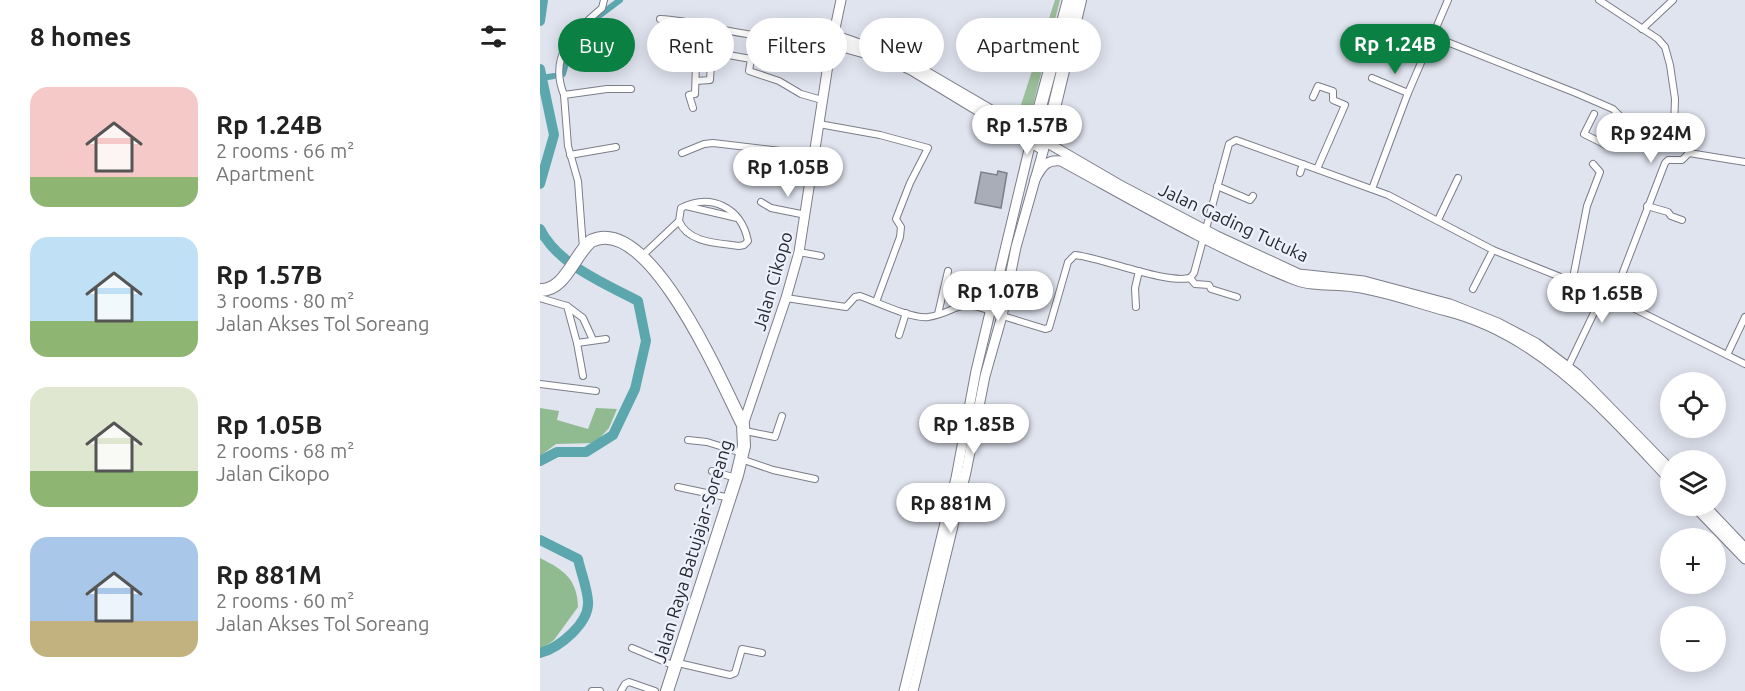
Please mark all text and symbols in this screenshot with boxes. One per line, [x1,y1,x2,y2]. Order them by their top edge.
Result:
chip: Buy [558,18,635,72]
chip: Rent [647,18,734,72]
chip: Filters [746,18,847,72]
chip: New [859,18,944,72]
chip: Apartment [956,18,1101,72]
icon: filters [477,20,510,53]
text: 8 homes [30,22,131,51]
pin: Rp 1.24B [1333,24,1457,75]
text: Rp 1.24B [1354,32,1436,55]
pin: Rp 1.57B [965,105,1089,156]
text: Rp 1.24B [216,110,322,139]
icon: home [78,111,150,183]
text: Rp 1.57B [986,113,1068,136]
pin: Rp 924M [1596,113,1706,164]
text: Rp 924M [1610,121,1692,144]
text: 2 rooms · 66 m² [216,139,354,162]
pin: Rp 1.05B [726,147,850,198]
text: Rp 1.05B [747,155,829,178]
text: Apartment [216,162,314,185]
street label: Jalan Gading Tutuka [1156,179,1312,265]
street label: Jalan Cikopo [748,229,796,333]
text: Rp 1.57B [216,260,322,289]
icon: home [78,261,150,333]
pin: Rp 1.07B [936,271,1060,322]
pin: Rp 1.65B [1540,273,1664,324]
text: Rp 1.07B [957,279,1039,302]
text: Rp 1.65B [1561,281,1643,304]
text: 3 rooms · 80 m² [216,289,354,312]
text: Jalan Akses Tol Soreang [216,312,429,335]
map controls [1660,372,1726,672]
button: locate [1660,372,1726,438]
pin: Rp 1.85B [912,404,1036,455]
text: Rp 1.05B [216,410,322,439]
icon: home [78,411,150,483]
text: Rp 1.85B [933,412,1015,435]
street label: Jalan Raya Batujajar-Soreang [648,437,736,665]
text: 2 rooms · 68 m² [216,439,354,462]
button: layers [1660,450,1726,516]
text: Jalan Cikopo [216,462,330,485]
pin: Rp 881M [896,483,1006,534]
text: Rp 881M [910,491,992,514]
button: + [1660,528,1726,594]
text: Rp 881M [216,560,322,589]
icon: home [78,561,150,633]
text: 2 rooms · 60 m² [216,589,354,612]
button: − [1660,606,1726,672]
text: Jalan Akses Tol Soreang [216,612,429,635]

